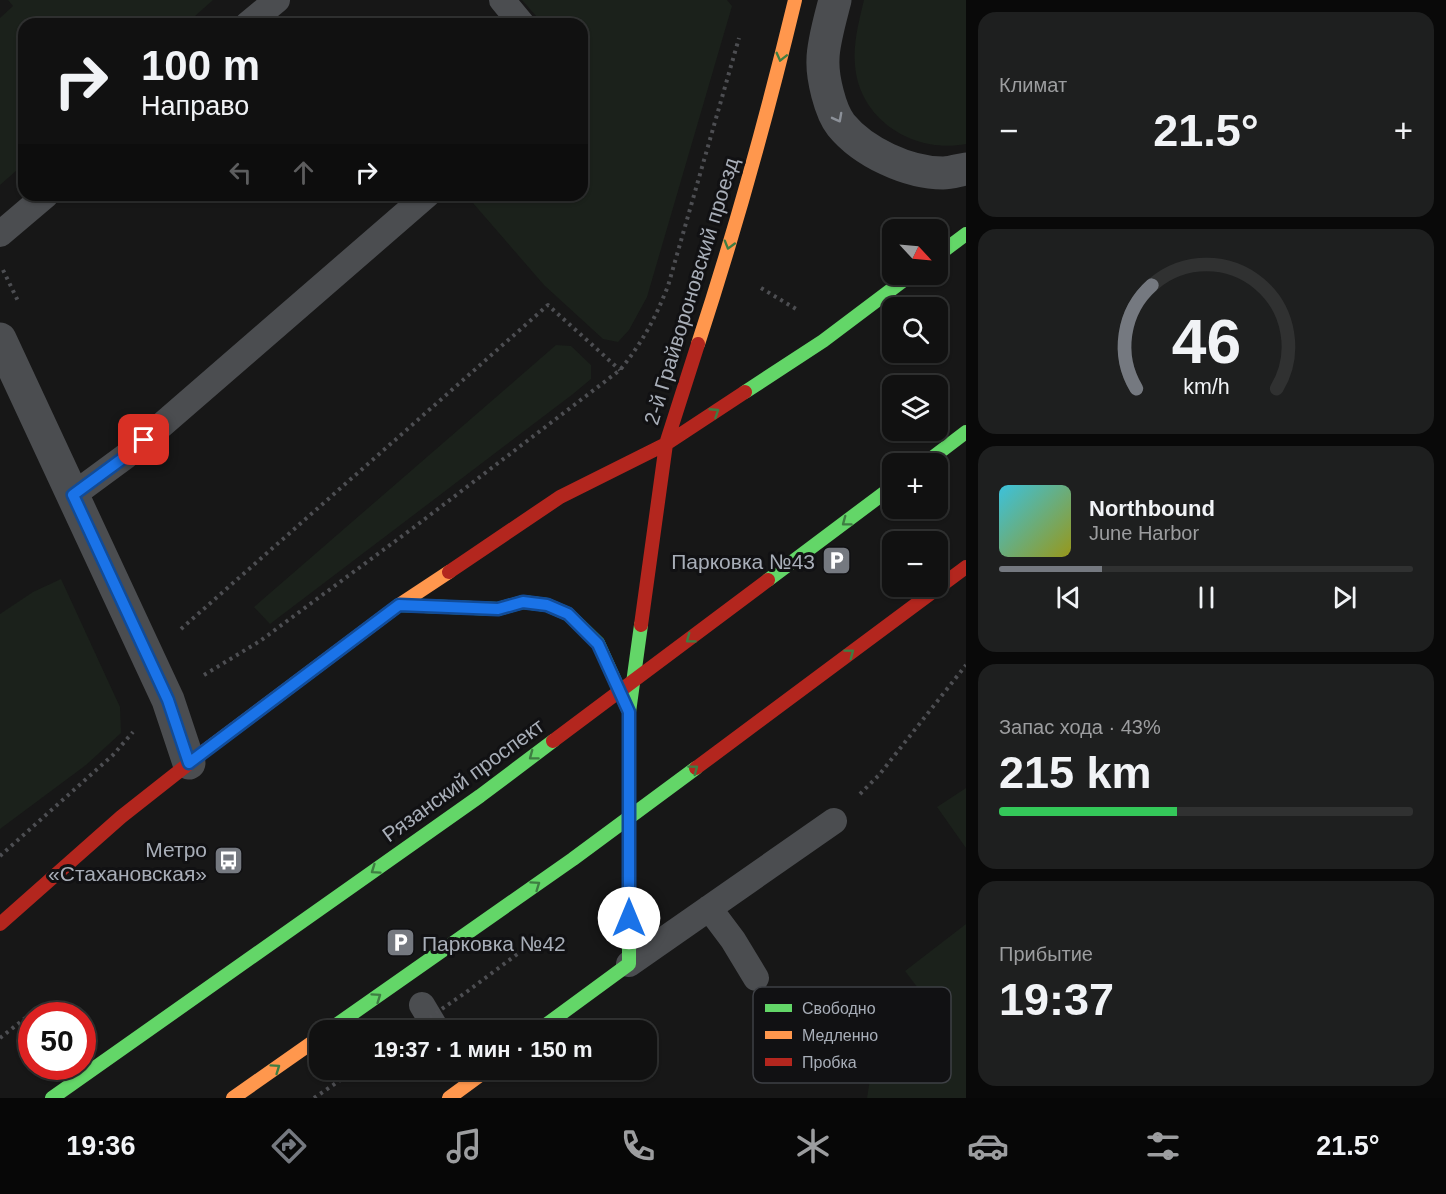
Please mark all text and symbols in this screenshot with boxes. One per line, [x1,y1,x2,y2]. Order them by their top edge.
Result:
icon: right [42,42,120,120]
text: 100 m [141,42,260,89]
one-way arrow [776,52,789,62]
text: Климат [999,74,1067,96]
text: Направо [141,91,249,121]
text: 21.5° [1153,105,1259,156]
one-way arrow [831,112,842,122]
text: − [999,112,1018,149]
text: + [1394,112,1413,149]
street label: 2-й Грайвороновский проезд [639,155,743,427]
icon: left [224,156,257,189]
icon: ahead [287,156,320,189]
icon: right [350,156,383,189]
north arrow [882,219,948,285]
map controls [882,219,948,597]
one-way arrow [724,240,737,250]
button: search [882,297,948,363]
text: 46 [1171,307,1241,376]
button: layers [882,375,948,441]
text: km/h [1183,375,1229,399]
one-way arrow [708,408,719,419]
pin [118,414,169,465]
icon: arrive [127,423,160,456]
button: + [882,453,948,519]
text: Northbound [1089,496,1215,521]
one-way arrow [841,515,852,526]
text: June Harbor [1089,522,1199,544]
button: − [882,531,948,597]
parking icon: Парковка №43 [820,545,852,577]
place label: Парковка №43 [671,550,815,573]
icon: previous [1052,581,1085,614]
icon: pause [1190,581,1223,614]
icon: next [1328,581,1361,614]
one-way arrow [685,632,696,643]
one-way arrow [844,649,855,660]
street label: Рязанский проспект [378,713,548,846]
text: Запас хода · 43% [999,716,1161,738]
text: 215 km [999,747,1152,798]
one-way arrow [529,749,540,760]
one-way arrow [687,766,698,777]
place label: Метро «Стахановская» [48,838,207,885]
bus stop icon: Метро «Стахановская» [212,845,244,877]
one-way arrow [371,863,382,874]
one-way arrow [530,881,541,892]
position arrow [597,886,661,950]
parking icon: Парковка №42 [385,927,417,959]
place label: Парковка №42 [422,932,566,955]
text: Прибытие [999,943,1093,965]
text: 19:37 [999,974,1114,1025]
legend [753,987,951,1083]
one-way arrow [370,993,381,1004]
text: Свободно [802,1000,876,1017]
speed limit sign: 50 [18,1002,96,1080]
text: Медленно [802,1027,878,1044]
text: 19:37 · 1 мин · 150 m [373,1037,593,1062]
text: Пробка [802,1054,857,1071]
one-way arrow [270,1064,281,1075]
icon: directions [268,1125,310,1167]
icon: music [443,1125,485,1167]
icon: phone [617,1125,659,1167]
icon: climate [792,1125,834,1167]
icon: car [967,1125,1009,1167]
icon: filters [1142,1125,1184,1167]
text: 19:36 [66,1131,135,1161]
text: 21.5° [1316,1131,1380,1161]

